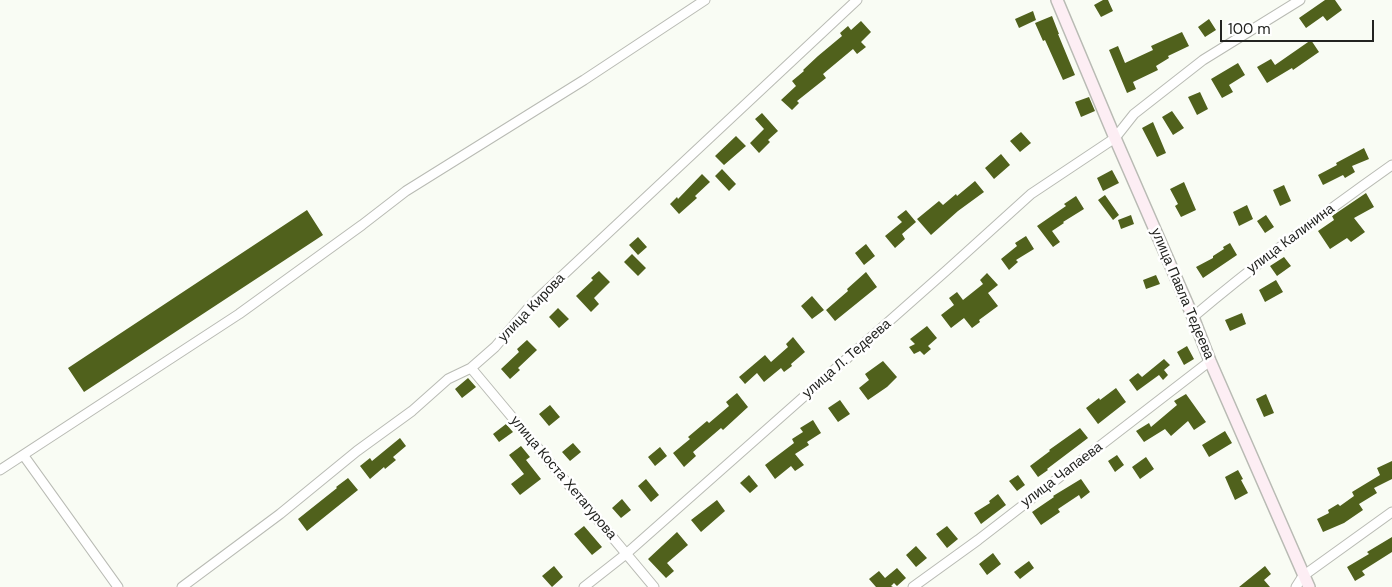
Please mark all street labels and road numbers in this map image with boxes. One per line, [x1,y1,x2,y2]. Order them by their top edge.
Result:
street label: улица Калинина [1244,201,1338,277]
street label: улица Павла Тедеева [1147,226,1217,362]
street label: улица Кирова [495,270,569,346]
street label: улица Л. Тедеева [799,316,895,402]
street label: улица Коста Хетагурова [506,413,620,543]
street label: улица Чапаева [1018,439,1106,511]

